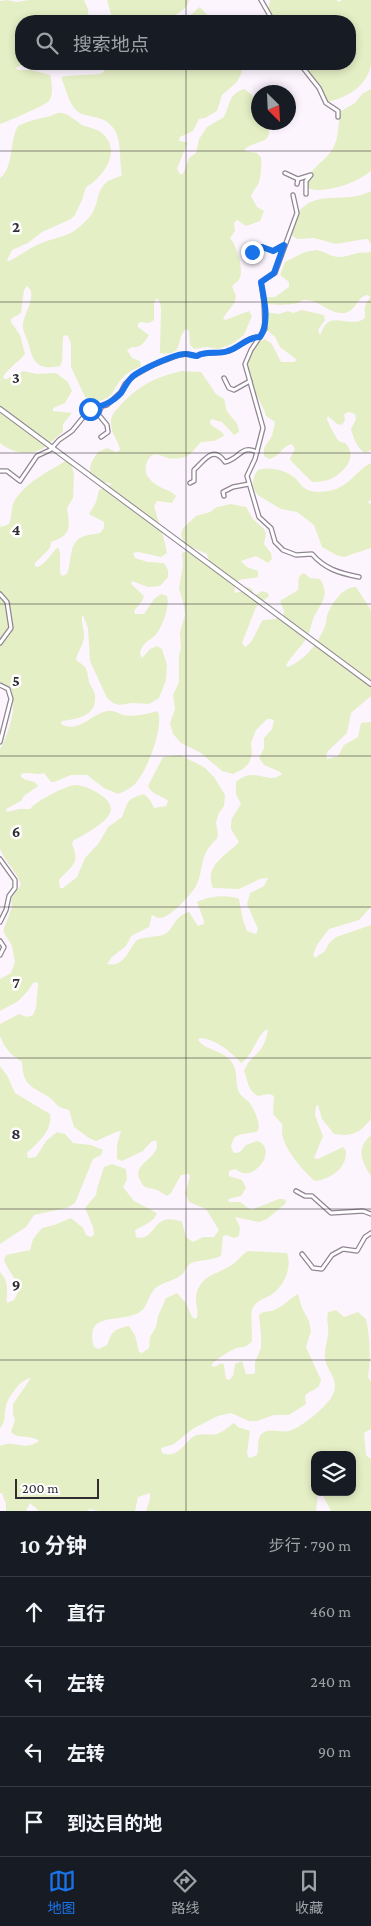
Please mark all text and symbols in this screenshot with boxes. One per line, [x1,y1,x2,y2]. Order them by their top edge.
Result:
search box [15,15,356,70]
icon: search [33,29,61,57]
text: 搜索地点 [73,34,149,55]
north arrow [251,85,296,130]
text: 2 [12,218,20,235]
route end [241,241,264,264]
text: 3 [12,369,20,386]
route start [79,398,102,421]
text: 4 [12,521,21,538]
text: 5 [12,672,20,689]
text: 6 [12,823,20,840]
text: 7 [12,974,20,991]
text: 8 [11,1125,21,1142]
text: 9 [12,1276,20,1293]
map controls [311,1451,356,1496]
button: layers [311,1451,356,1496]
scale bar [15,1476,99,1499]
text: 200 m [22,1480,58,1496]
text: 10 分钟 [20,1534,87,1558]
text: 步行 · 790 m [269,1537,351,1554]
icon: ahead [20,1598,48,1626]
text: 直行 [67,1603,105,1624]
text: 460 m [310,1603,351,1620]
icon: left [20,1668,48,1696]
text: 左转 [67,1673,105,1694]
text: 240 m [310,1673,351,1690]
icon: left [20,1738,48,1766]
text: 左转 [67,1743,105,1764]
text: 90 m [318,1743,351,1760]
icon: arrive [20,1808,48,1836]
text: 到达目的地 [67,1813,162,1834]
tab: 地图 [48,1867,76,1917]
tab: 路线 [171,1867,199,1917]
tab: 收藏 [295,1867,323,1917]

